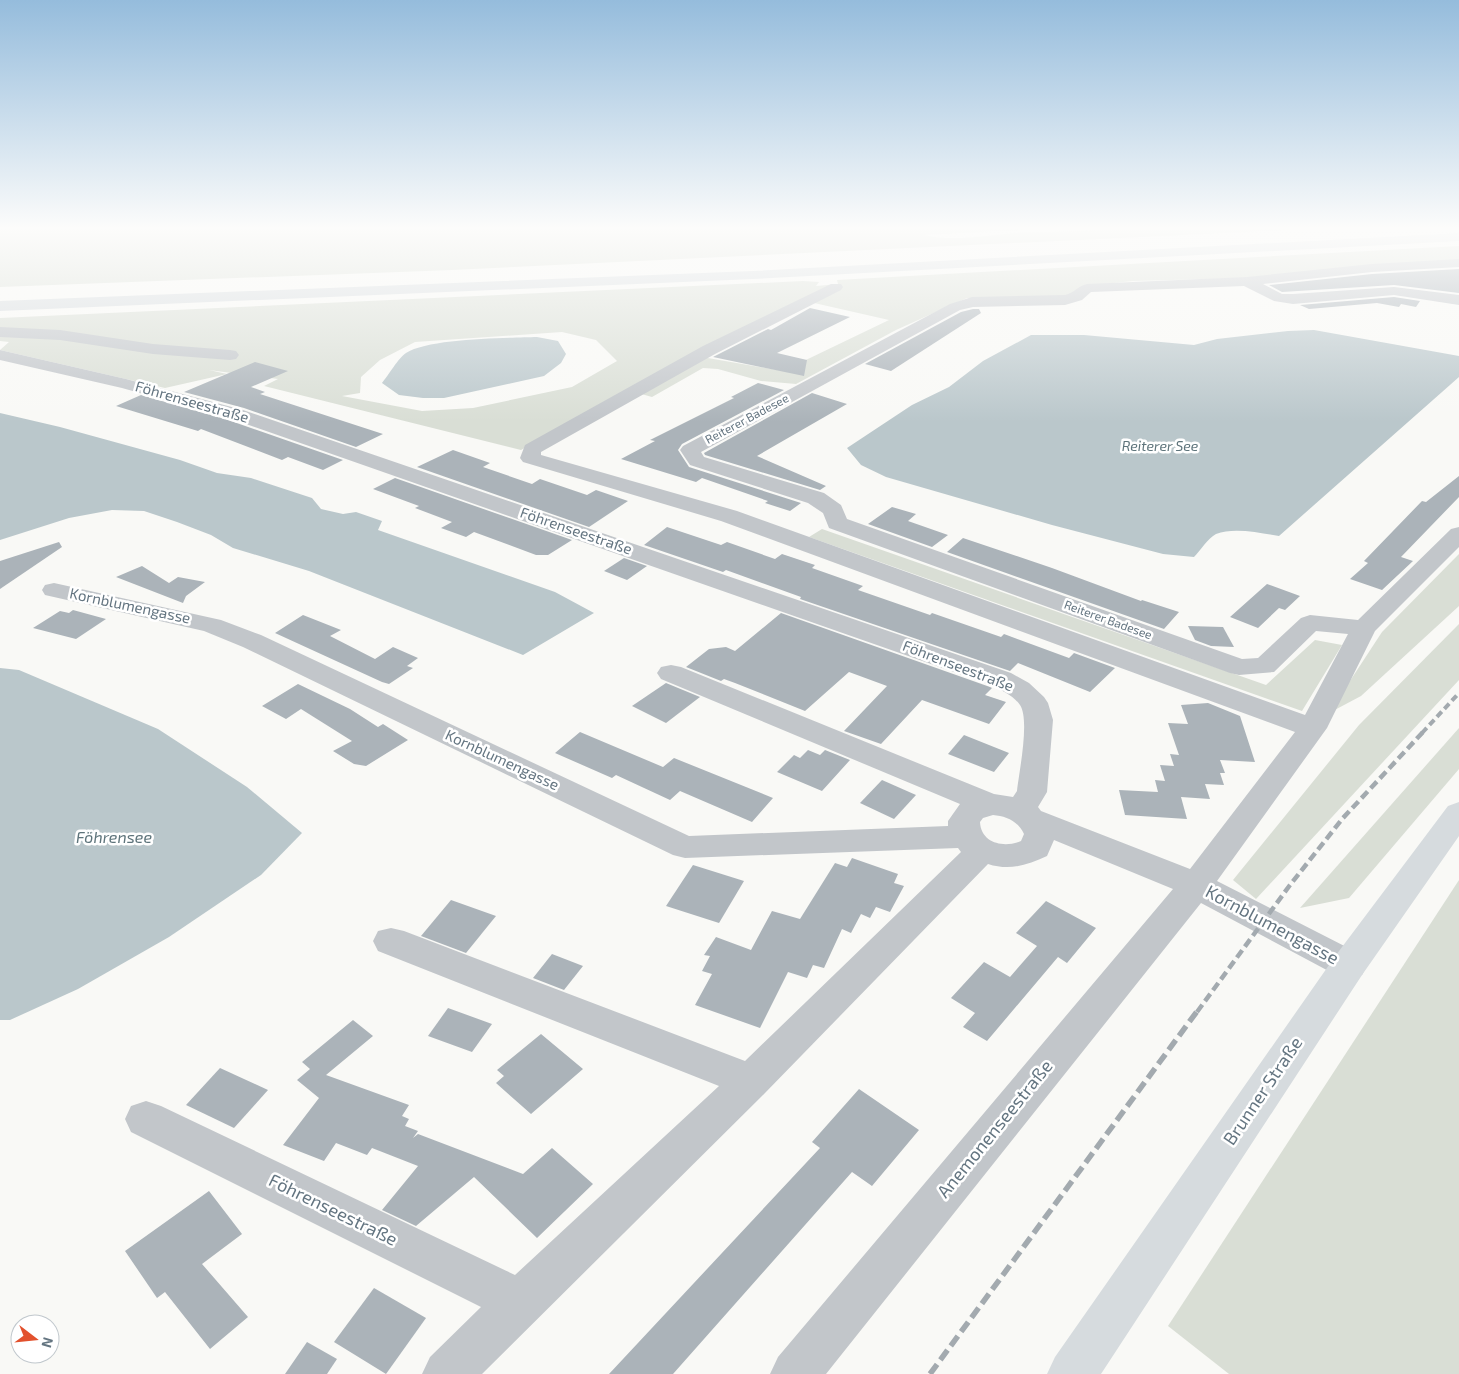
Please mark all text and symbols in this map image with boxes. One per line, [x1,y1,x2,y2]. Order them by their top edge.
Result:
street label: Föhrenseestraße [133,376,251,426]
street label: Reiterer Badesee [702,390,791,446]
water label: Reiterer See [1122,437,1199,454]
street label: Föhrenseestraße [518,502,635,558]
street label: Kornblumengasse [68,583,192,627]
street label: Reiterer Badesee [1063,597,1154,641]
street label: Föhrenseestraße [900,636,1016,694]
street label: Kornblumengasse [443,725,562,793]
water label: Föhrensee [76,827,152,846]
street label: Kornblumengasse [1202,880,1343,969]
street label: Brunner Straße [1218,1032,1306,1149]
street label: Anemonenseestraße [932,1055,1057,1202]
street label: Föhrenseestraße [265,1168,401,1250]
north arrow [10,1314,60,1364]
text: N [38,1336,58,1350]

